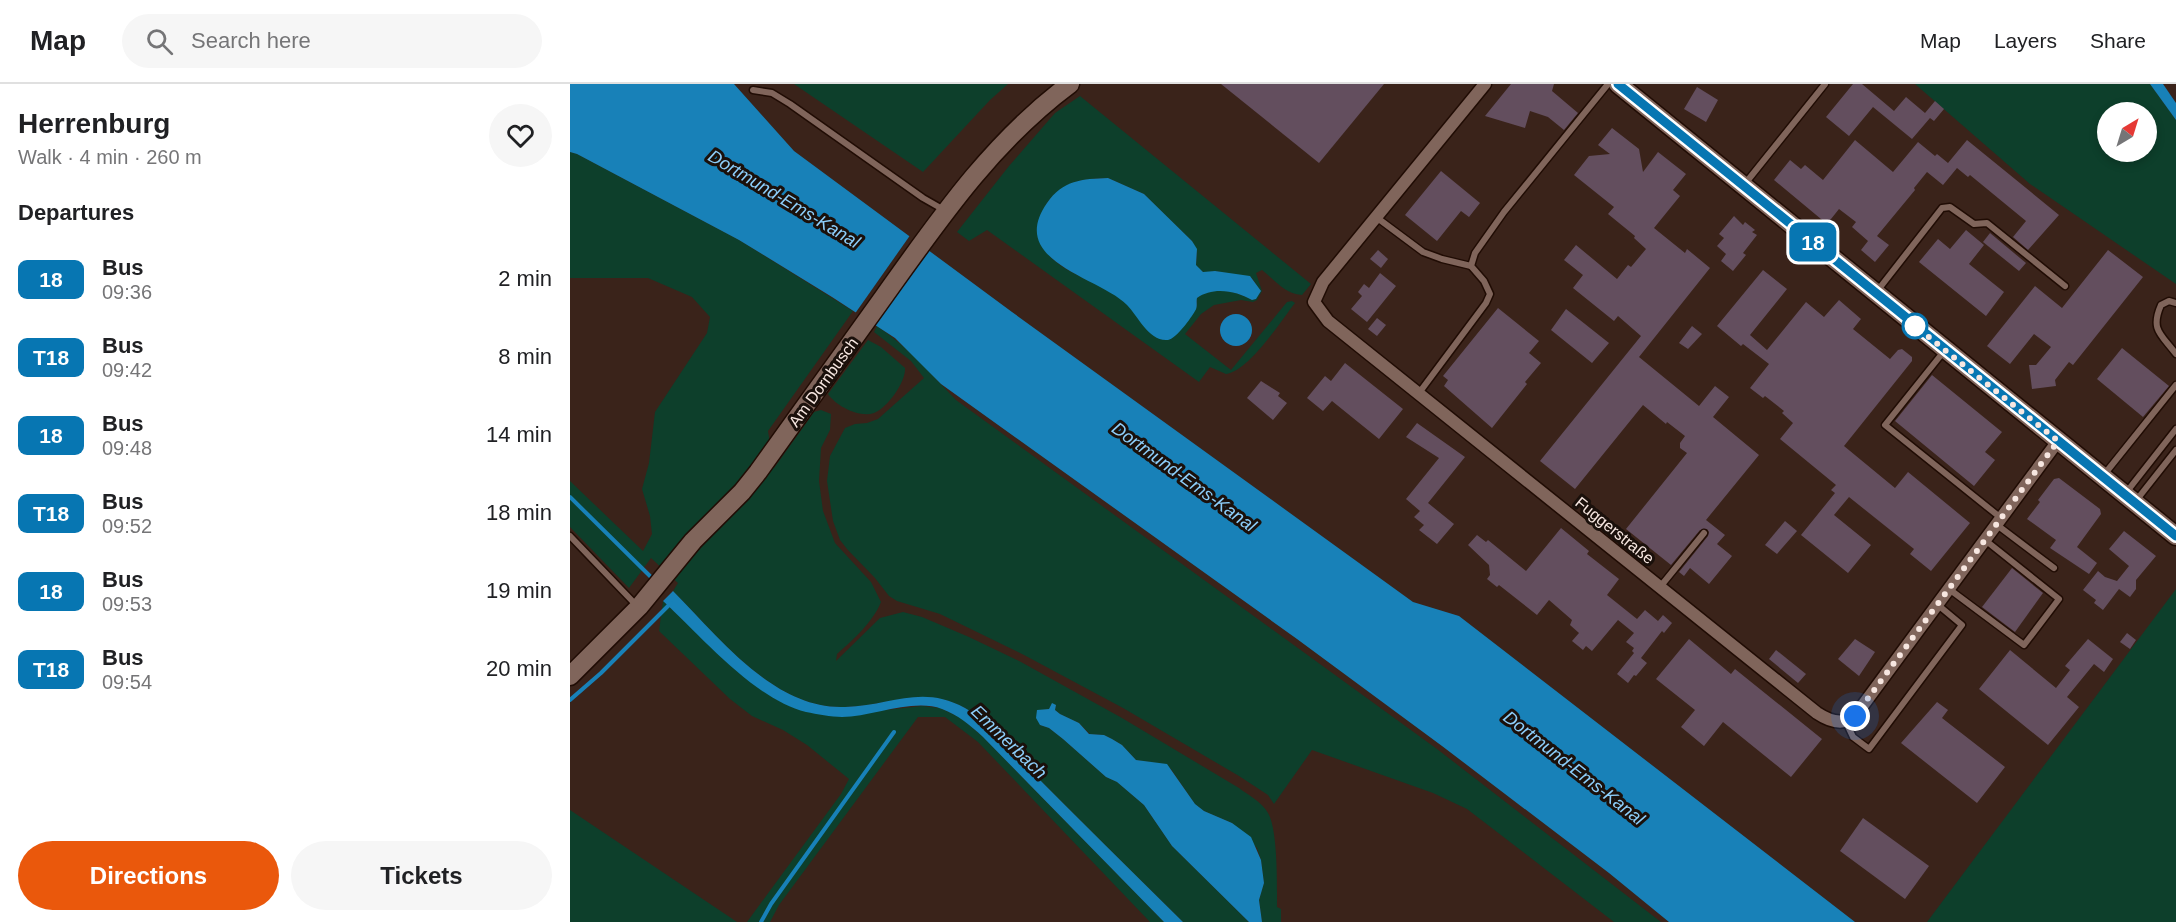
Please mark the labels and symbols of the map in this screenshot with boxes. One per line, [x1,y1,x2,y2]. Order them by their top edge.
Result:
north arrow [2097,102,2157,162]
water label: Dortmund-Ems-Kanal [705,146,864,253]
line badge: 18 [1786,222,1840,262]
unlabelled marker [1902,313,1928,339]
street label: Am Dornbusch [785,334,861,430]
water label: Dortmund-Ems-Kanal [1108,418,1261,537]
street label: Fuggerstraße [1572,494,1657,567]
water label: Emmerbach [967,701,1051,783]
your location [1840,701,1870,731]
water label: Dortmund-Ems-Kanal [1500,707,1649,830]

